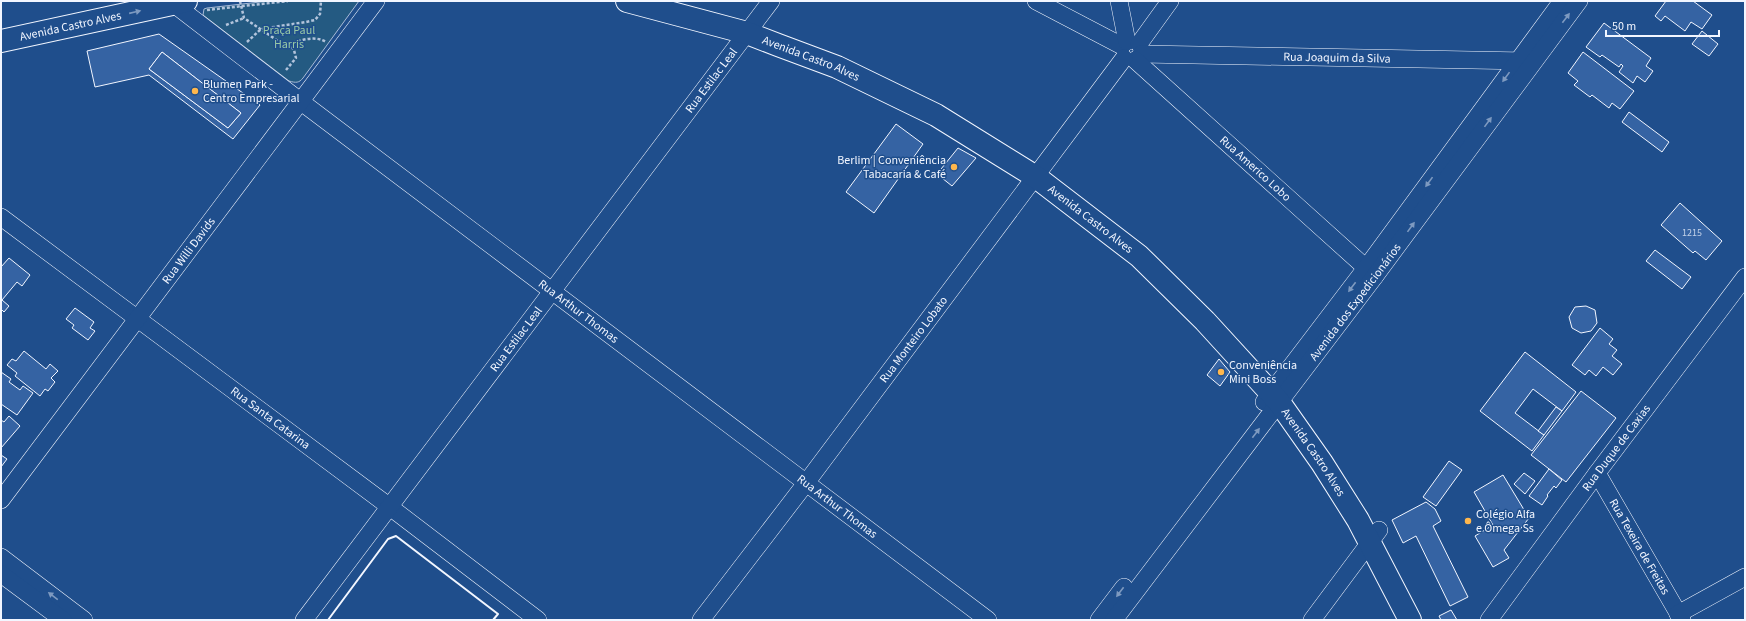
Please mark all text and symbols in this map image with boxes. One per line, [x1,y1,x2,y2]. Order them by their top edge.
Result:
street label: Avenida Castro Alves [18,7,123,45]
one-way arrow [129,8,141,14]
one-way arrow [1562,12,1570,23]
scale bar [1606,12,1719,38]
text: 50 m [1612,18,1636,35]
park label: Praça Paul Harris [263,22,315,53]
street label: Avenida Castro Alves [760,31,863,85]
street label: Rua Estilac Leal [681,44,741,116]
street label: Rua Joaquim da Silva [1283,48,1391,67]
one-way arrow [1502,72,1510,83]
place label: Blumen Park - Centro Empresarial [203,76,300,107]
marker: Blumen Park - Centro Empresarial [190,86,200,96]
one-way arrow [1484,117,1492,127]
street label: Rua Americo Lobo [1216,132,1295,205]
place label: Berlim | Conveniência Tabacaria & Café [837,152,946,183]
marker: Berlim | Conveniência Tabacaria & Café [949,162,959,172]
one-way arrow [1425,177,1433,188]
street label: Avenida Castro Alves [1044,181,1137,257]
street label: Rua Willi Davids [158,214,219,287]
one-way arrow [1407,221,1415,232]
house number: 1215 [1682,226,1702,240]
street label: Avenida dos Expedicionários [1305,240,1405,364]
street label: Rua Arthur Thomas [535,275,622,347]
one-way arrow [1348,282,1356,292]
street label: Rua Monteiro Lobato [875,292,952,386]
street label: Rua Estilac Leal [486,303,546,375]
place label: Conveniência Mini Boss [1229,357,1297,388]
marker: Conveniência Mini Boss [1216,367,1226,377]
street label: Rua Santa Catarina [227,382,314,453]
street label: Rua Duque de Caxias [1578,401,1654,495]
street label: Avenida Castro Alves [1277,404,1349,500]
one-way arrow [1251,427,1260,438]
street label: Rua Arthur Thomas [794,470,881,542]
street label: Rua Texeira de Freitas [1605,495,1674,598]
place label: Colégio Alfa e Ômega Ss [1476,506,1535,537]
marker: Colégio Alfa e Ômega Ss [1463,516,1473,526]
one-way arrow [1115,587,1124,598]
one-way arrow [48,592,59,601]

